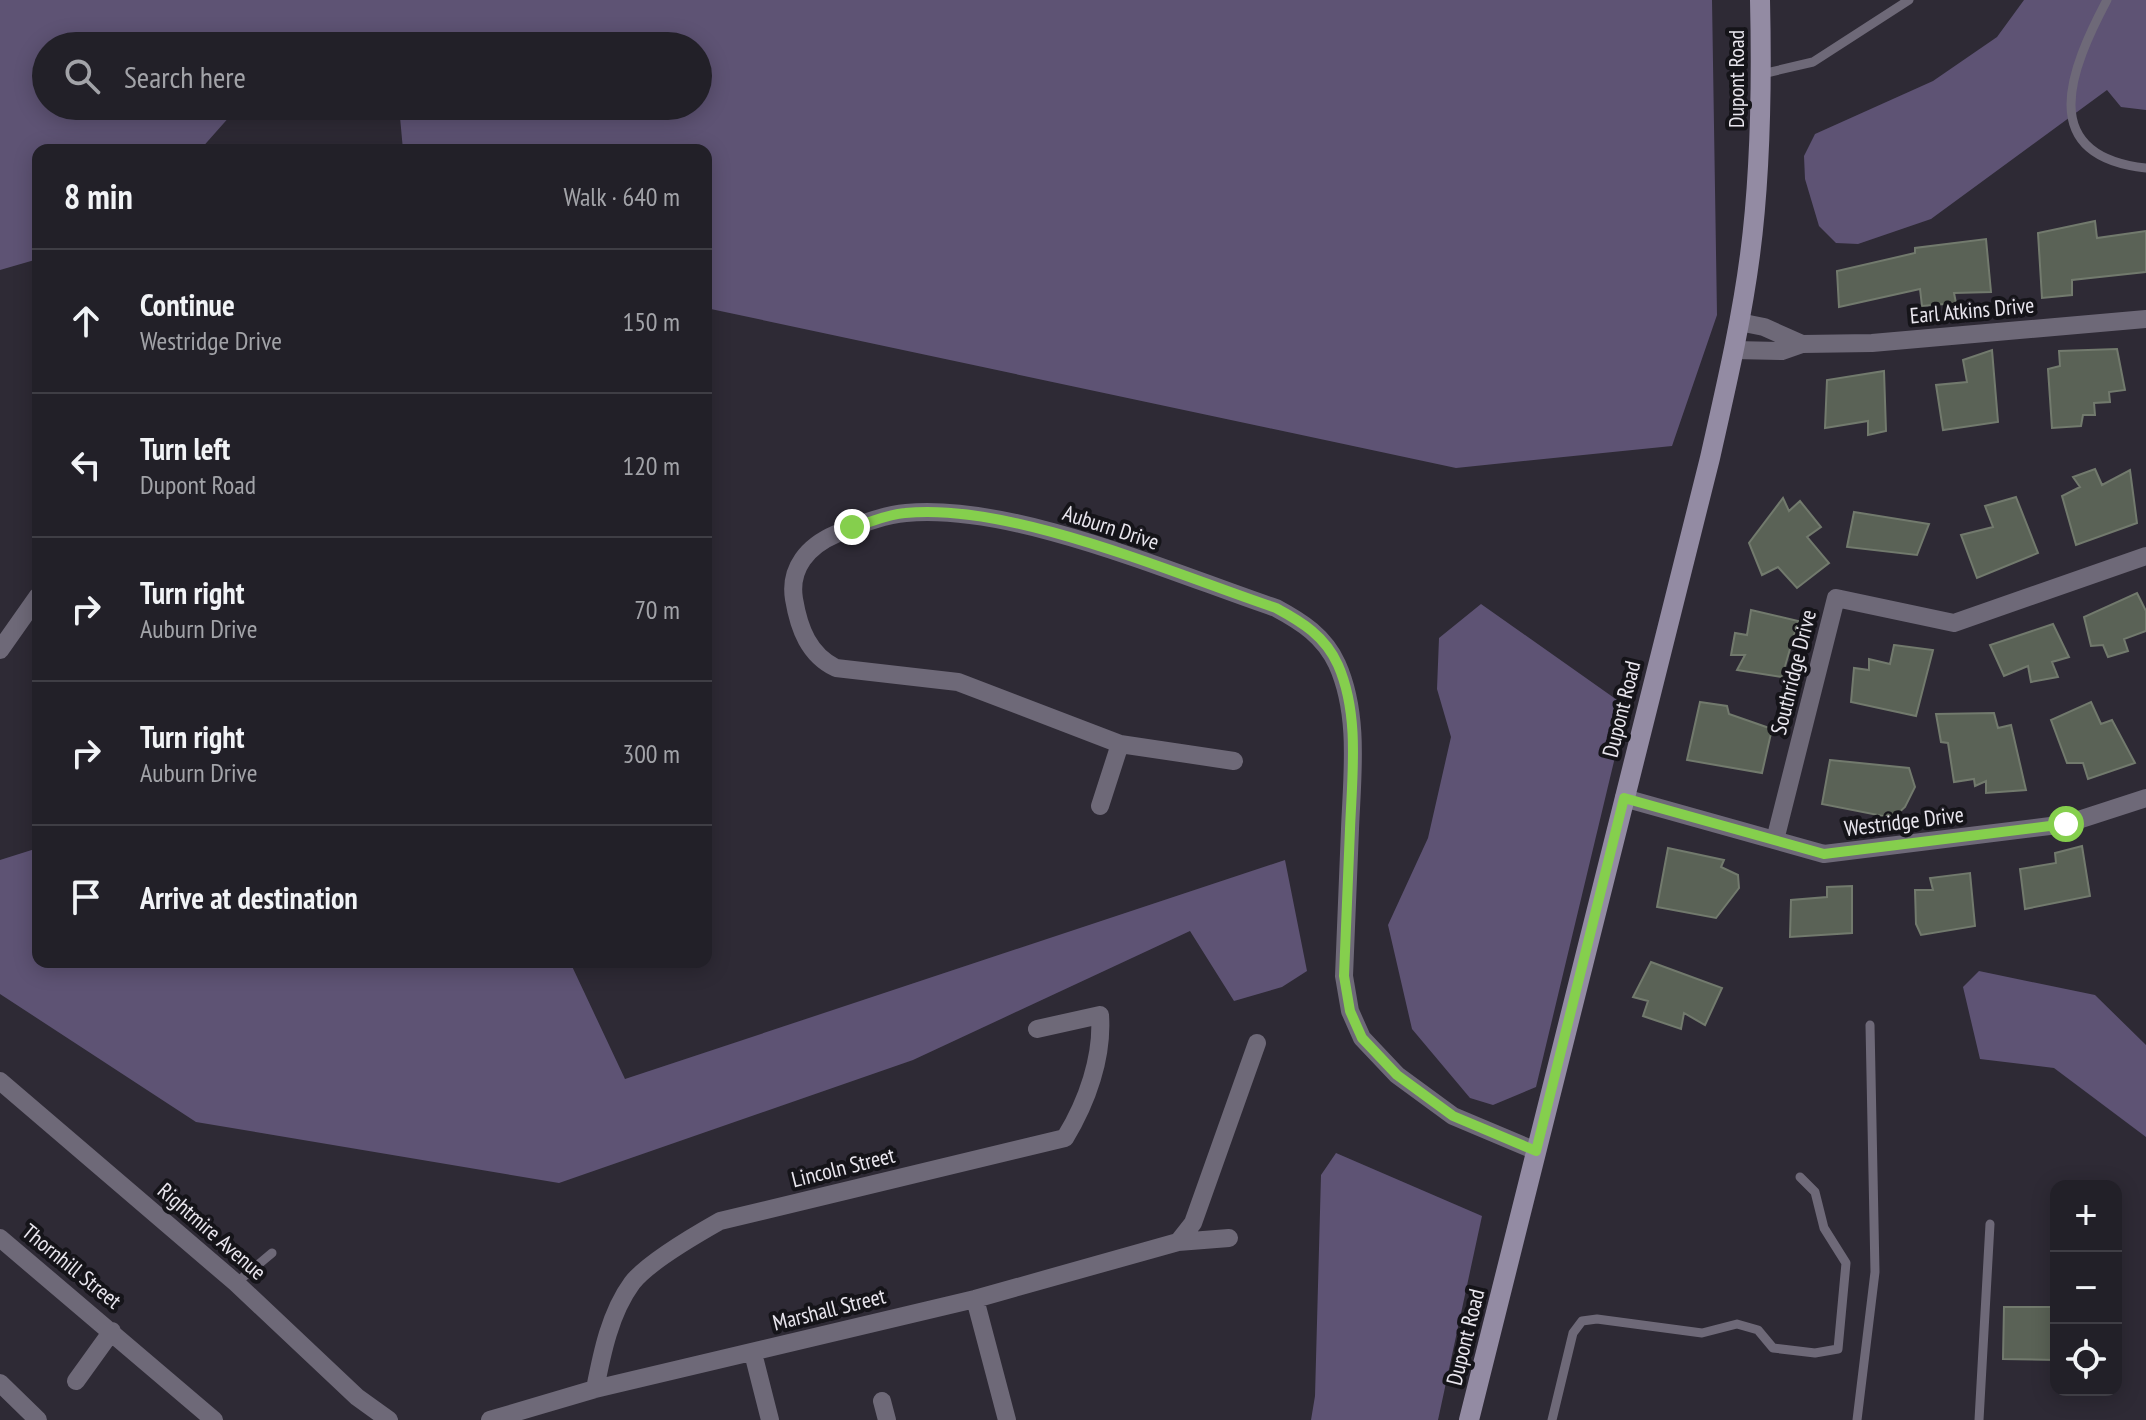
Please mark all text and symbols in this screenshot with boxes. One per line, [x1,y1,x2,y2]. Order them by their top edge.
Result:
street label: Dupont Road [1722,30,1750,128]
search box [32,32,712,120]
icon: search [60,54,104,98]
text: Search here [124,57,246,96]
text: 8 min [64,174,133,218]
text: Walk · 640 m [563,180,680,213]
text: Continue [140,285,235,324]
street label: Earl Atkins Drive [1909,291,2035,329]
icon: ahead [64,299,108,343]
text: 150 m [622,305,680,338]
text: Westridge Drive [140,324,282,357]
text: Turn left [140,429,230,468]
icon: left [64,443,108,487]
text: 120 m [622,449,680,482]
text: Dupont Road [140,468,256,501]
street label: Auburn Drive [1059,498,1163,556]
route end [834,509,870,545]
text: Turn right [140,573,244,612]
icon: right [64,587,108,631]
text: 70 m [634,593,680,626]
street label: Southridge Drive [1764,607,1822,737]
text: Auburn Drive [140,612,257,645]
street label: Dupont Road [1596,658,1646,760]
text: Turn right [140,717,244,756]
icon: right [64,731,108,775]
text: 300 m [622,737,680,770]
text: Auburn Drive [140,756,257,789]
street label: Westridge Drive [1843,800,1965,842]
route start [2048,806,2084,842]
icon: arrive [64,875,108,919]
text: Arrive at destination [140,878,358,917]
street label: Lincoln Street [788,1141,898,1193]
street label: Rightmire Avenue [152,1176,272,1286]
map controls [2050,1180,2122,1396]
button: + [2050,1180,2122,1252]
street label: Thornhill Street [17,1217,127,1315]
button: − [2050,1252,2122,1324]
street label: Marshall Street [770,1281,888,1337]
street label: Dupont Road [1440,1286,1490,1388]
button: locate [2050,1324,2122,1396]

